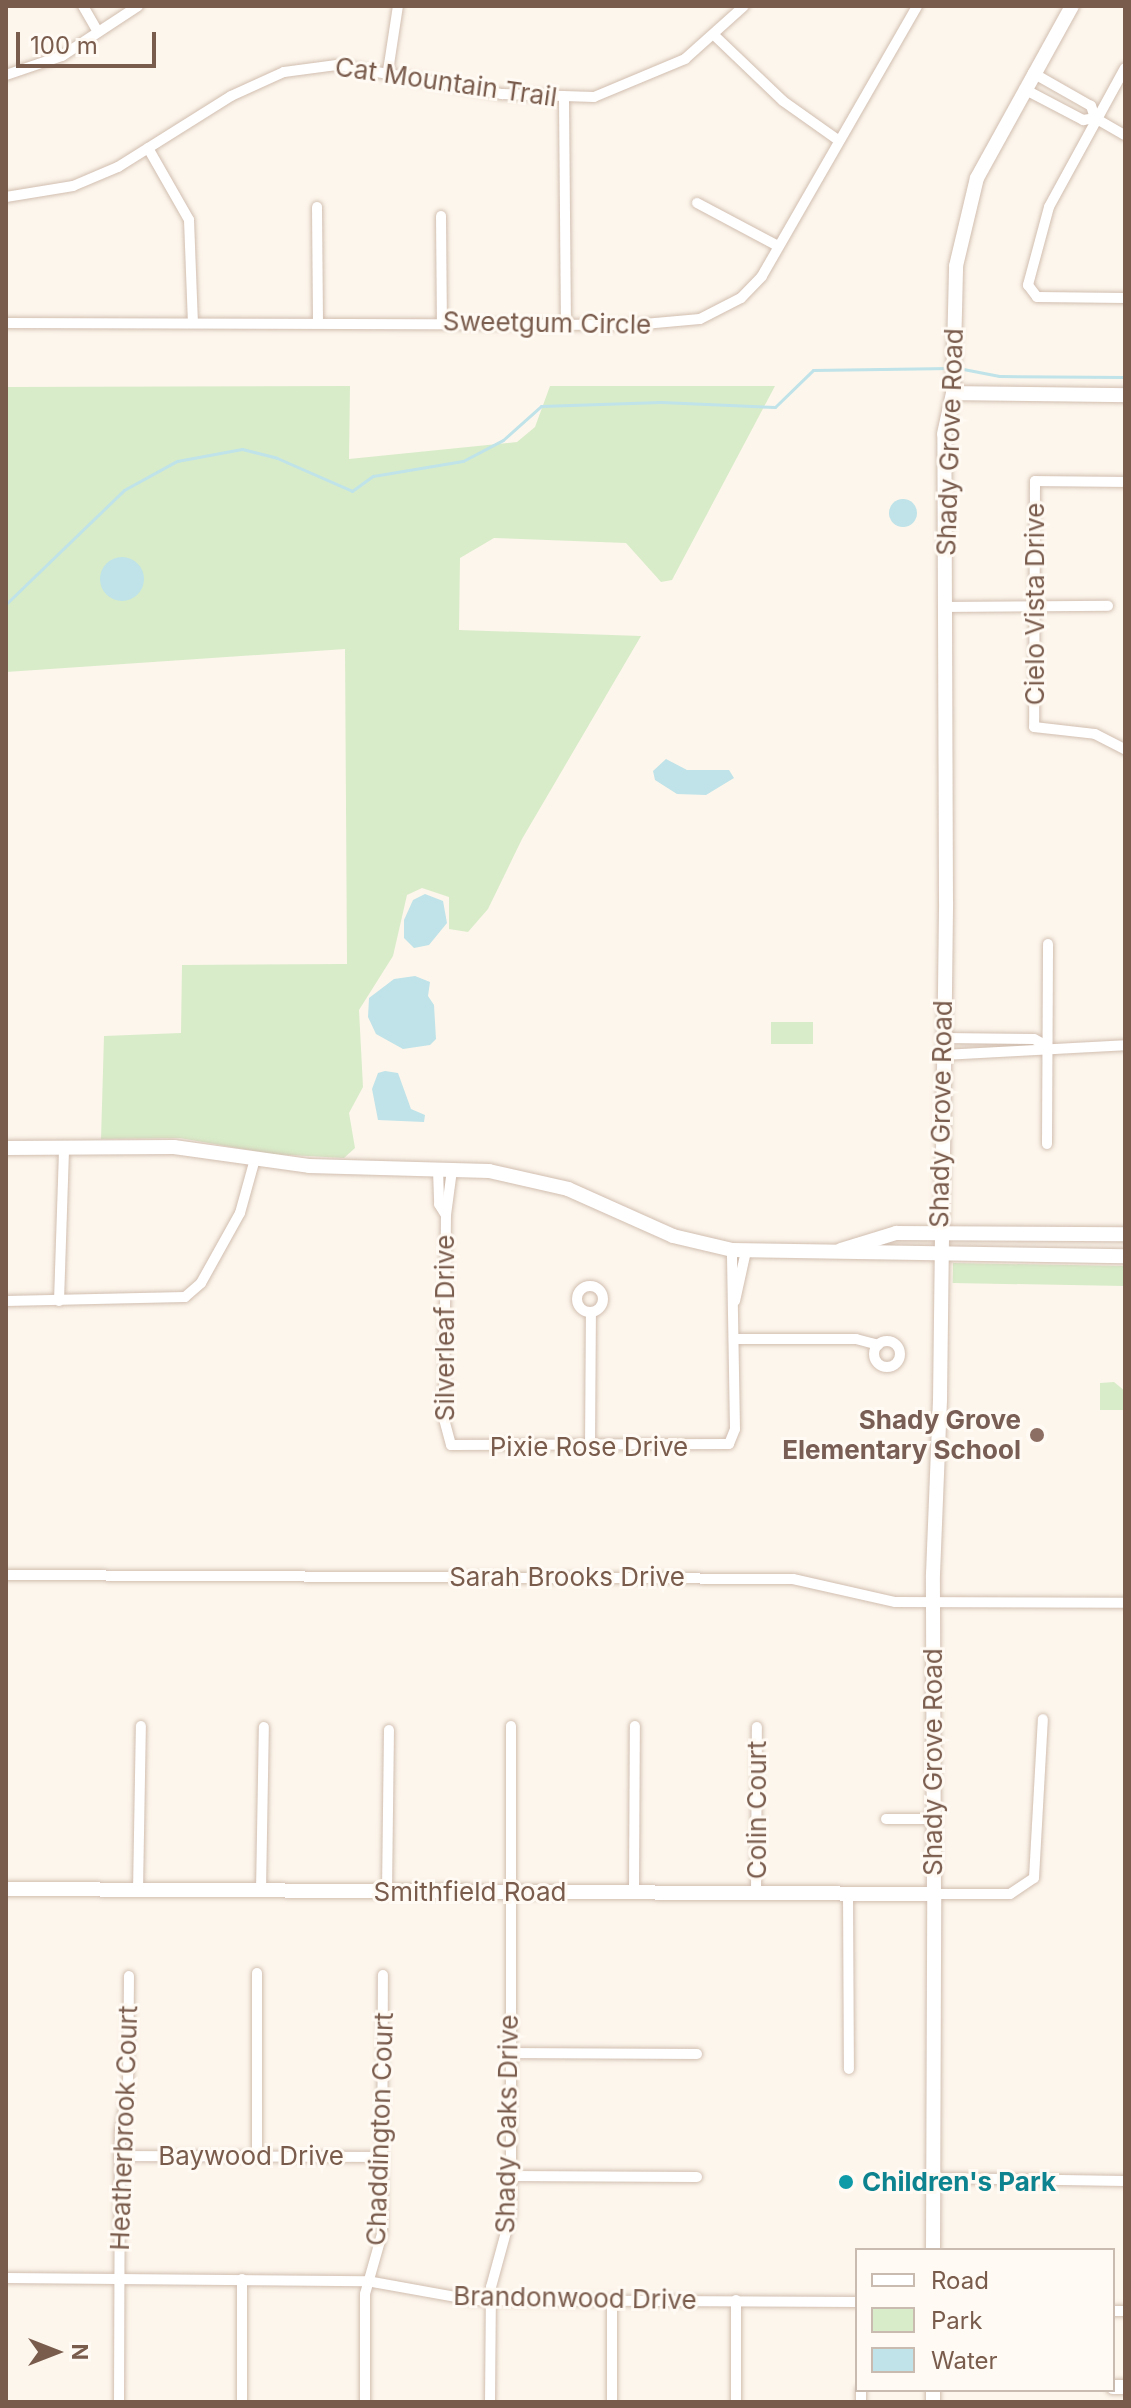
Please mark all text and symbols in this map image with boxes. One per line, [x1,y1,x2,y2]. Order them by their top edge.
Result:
scale bar [20,16,160,66]
text: 100 m [30,31,98,60]
street label: Cat Mountain Trail [333,51,559,113]
street label: Sweetgum Circle [443,306,651,340]
street label: Shady Grove Road [930,328,970,556]
street label: Cielo Vista Drive [1019,503,1051,705]
street label: Shady Grove Road [923,1000,959,1228]
street label: Silverleaf Drive [429,1235,461,1421]
place label: Shady Grove Elementary School [782,1404,1021,1466]
marker: Shady Grove Elementary School [1028,1426,1046,1444]
street label: Pixie Rose Drive [490,1431,688,1463]
street label: Sarah Brooks Drive [449,1561,685,1593]
street label: Shady Grove Road [917,1648,949,1876]
street label: Colin Court [741,1741,773,1879]
street label: Smithfield Road [374,1876,566,1908]
street label: Heatherbrook Court [104,2005,144,2251]
street label: Chaddington Court [360,2012,400,2246]
street label: Shady Oaks Drive [489,2014,525,2234]
street label: Baywood Drive [158,2140,344,2172]
place label: Children's Park [862,2166,1056,2198]
marker: Children's Park [837,2173,855,2191]
legend [855,2248,1115,2392]
text: Road [931,2266,989,2295]
street label: Brandonwood Drive [453,2280,697,2316]
text: Park [931,2306,982,2335]
north arrow [16,2312,96,2392]
text: N [67,2344,93,2360]
text: Water [931,2346,998,2375]

